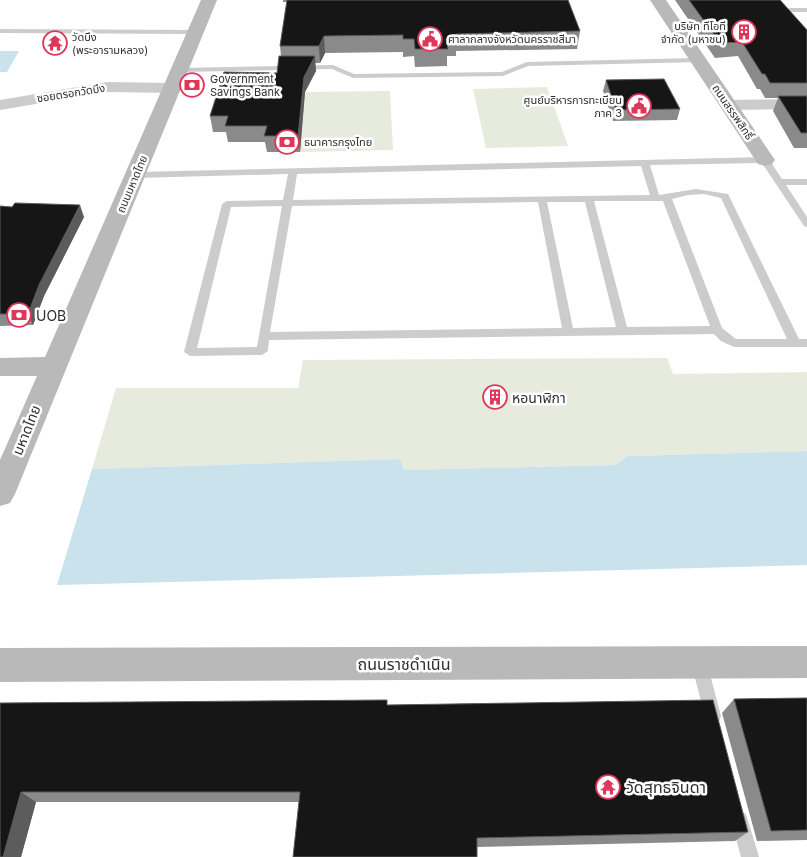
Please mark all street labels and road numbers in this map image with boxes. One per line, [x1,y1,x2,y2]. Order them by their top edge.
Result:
street label: ซอยตรอกวัดบึง [36,81,106,105]
street label: ถนนสรรพสิทธิ์ [709,82,757,142]
street label: ถนนมหาดไทย [114,153,150,215]
street label: มหาดไทย [8,403,44,457]
street label: ถนนราชดำเนิน [358,654,450,674]

